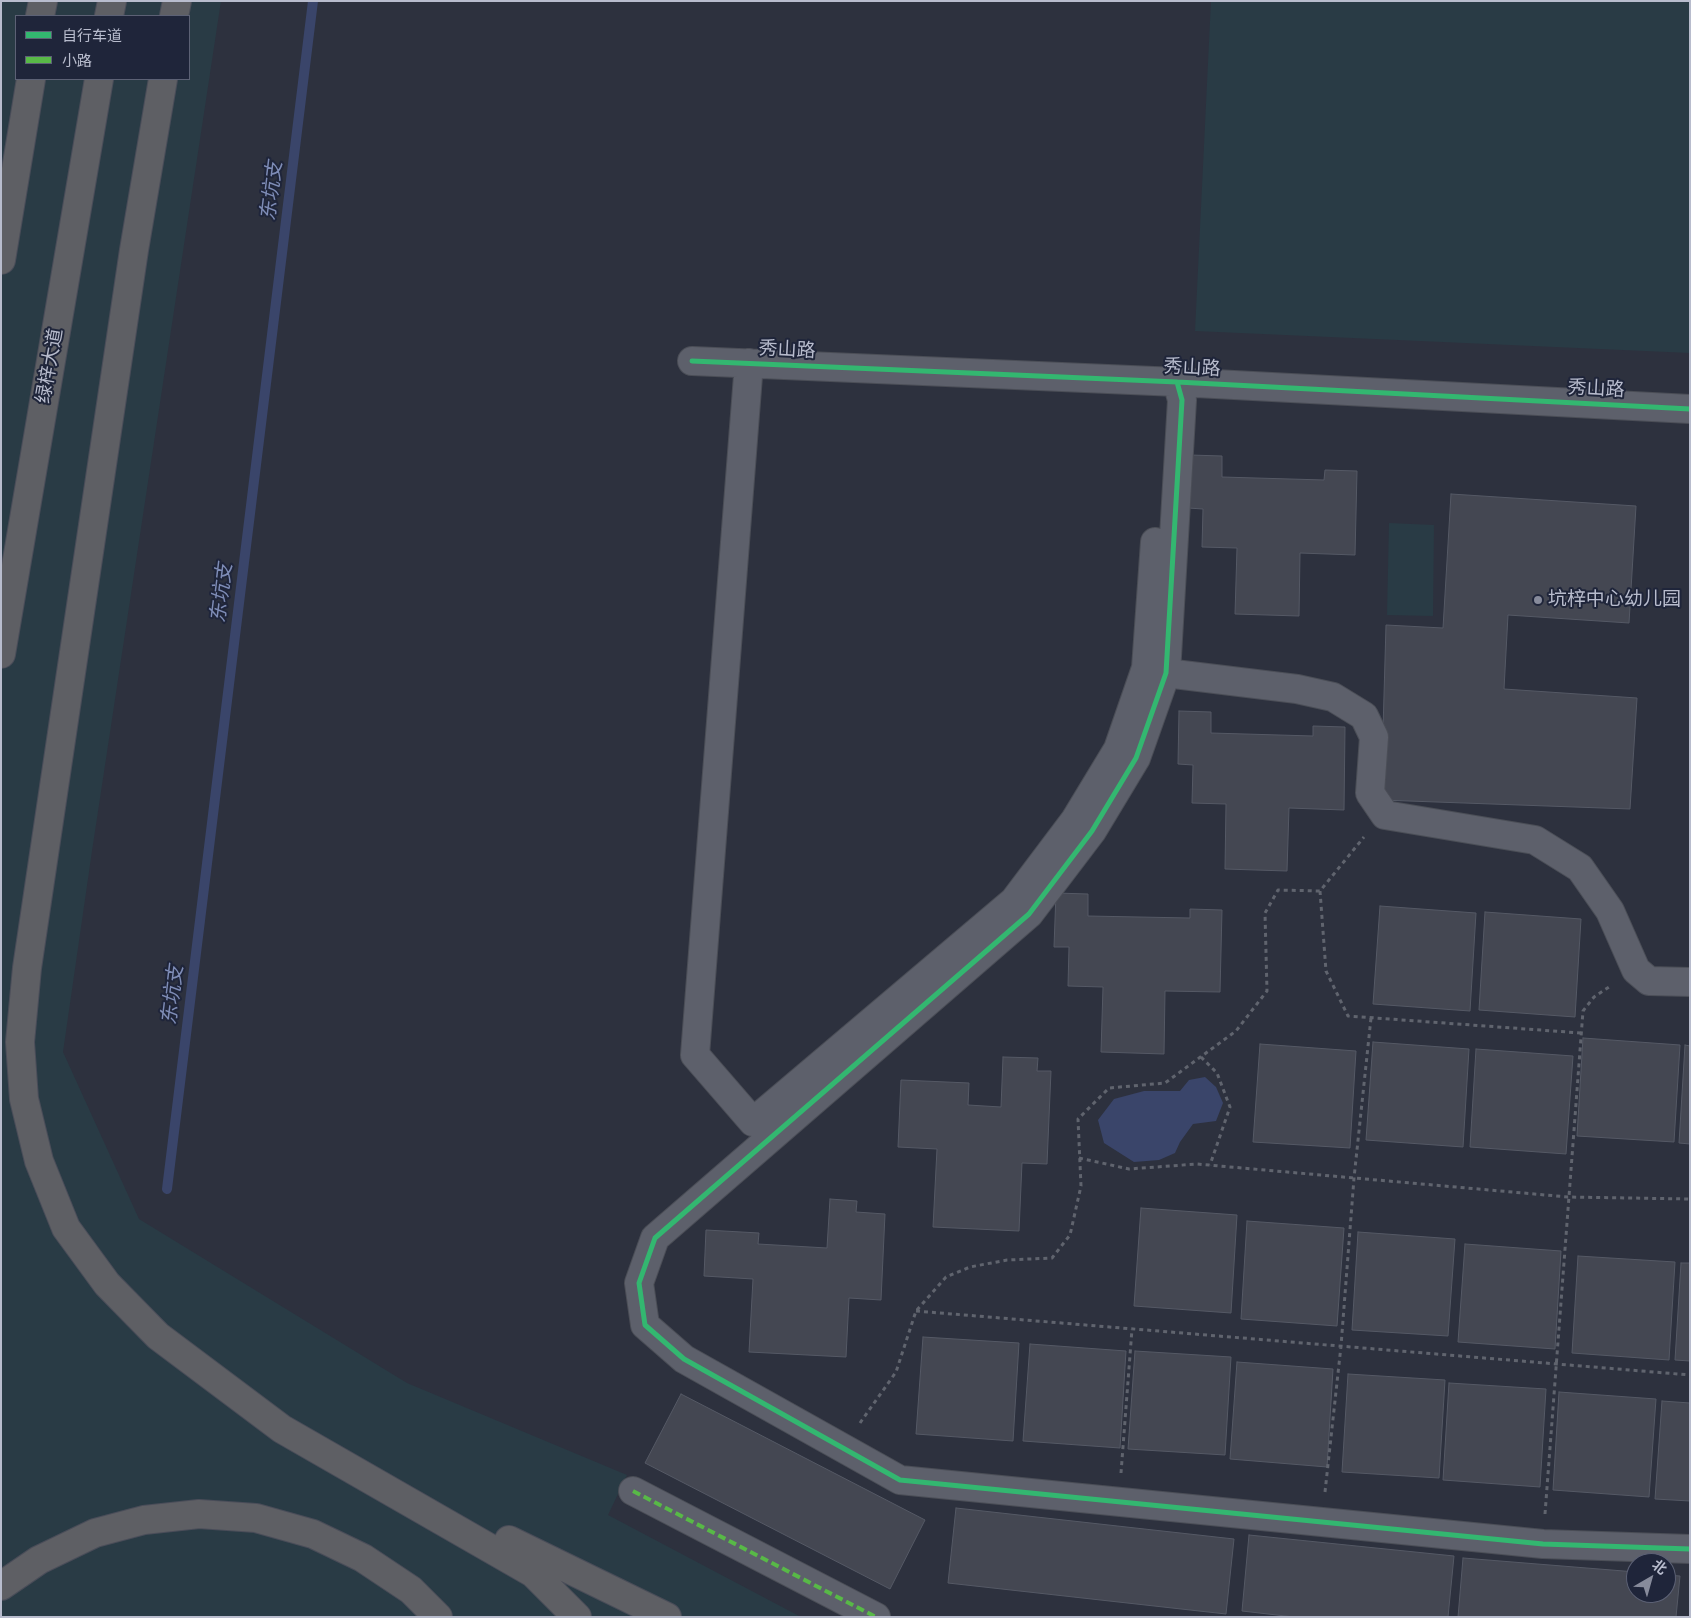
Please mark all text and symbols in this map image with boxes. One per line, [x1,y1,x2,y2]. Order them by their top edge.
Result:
legend [15,15,190,80]
text: 自行车道 [62,26,122,45]
text: 小路 [62,51,92,70]
water label: 东坑支 [256,160,288,222]
street label: 绿梓大道 [32,327,68,405]
street label: 秀山路 [758,337,816,363]
street label: 秀山路 [1163,355,1221,381]
street label: 秀山路 [1567,376,1625,402]
water label: 东坑支 [206,562,238,624]
place label: 坑梓中心幼儿园 [1548,589,1681,611]
marker: 坑梓中心幼儿园 [1532,594,1544,606]
water label: 东坑支 [157,964,189,1026]
north arrow [1626,1553,1676,1603]
text: 北 [1649,1556,1671,1578]

